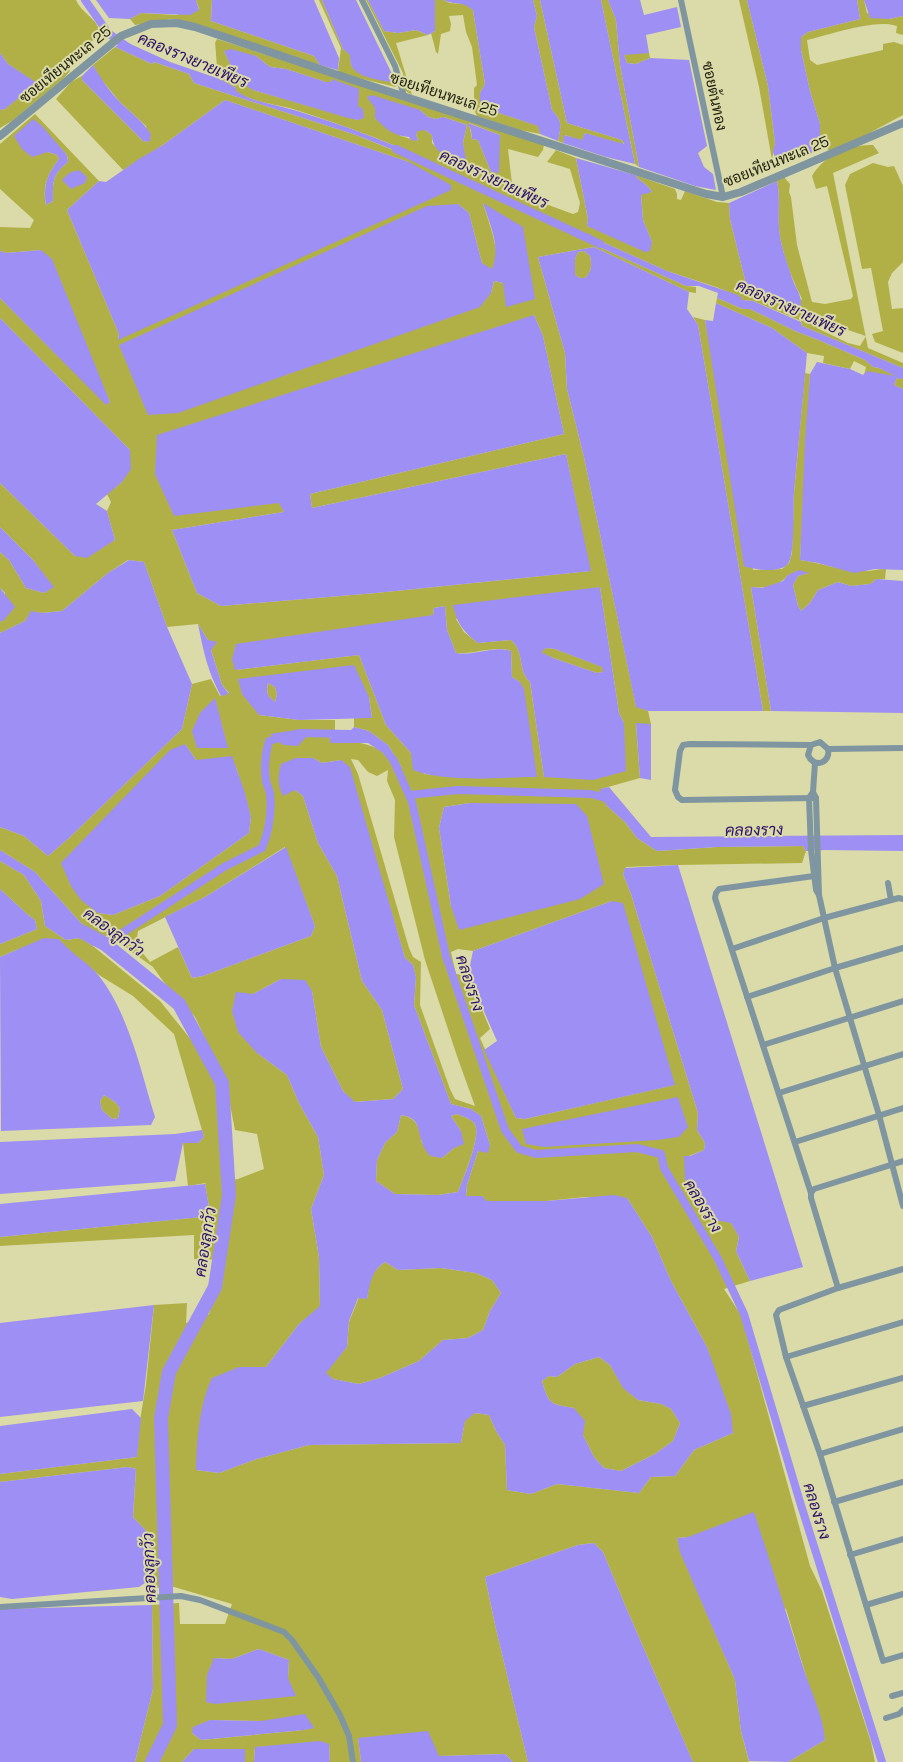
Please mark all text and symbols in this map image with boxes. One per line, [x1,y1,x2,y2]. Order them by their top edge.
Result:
street label: ซอยเทียนทะเล 25 [15,21,115,107]
water label: คลองรางยายเพียร [135,26,253,93]
street label: ซอยต้นทอง [698,59,732,133]
street label: ซอยเทียนทะเล 25 [388,68,500,120]
street label: ซอยเทียนทะเล 25 [720,131,832,191]
water label: คลองรางยายเพียร [436,144,553,214]
water label: คลองรางยายเพียร [733,274,851,342]
water label: คลองราง [725,819,783,841]
water label: คลองลูกวัว [79,903,149,962]
water label: คลองราง [451,952,489,1014]
water label: คลองราง [679,1176,727,1236]
water label: คลองลูกวัว [189,1206,222,1279]
water label: คลองราง [798,1480,836,1542]
water label: คลองลูกวัว [137,1532,162,1604]

